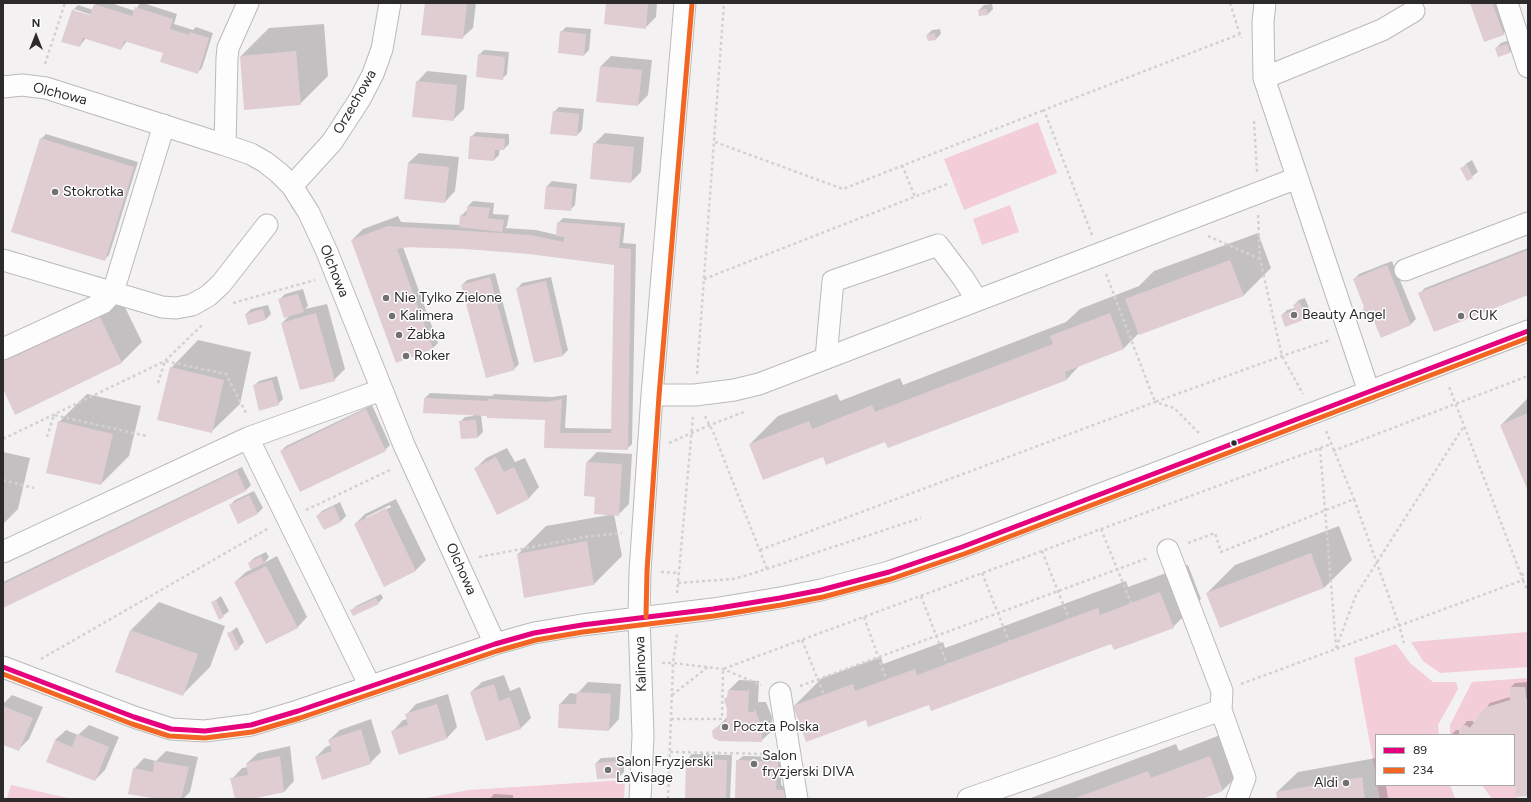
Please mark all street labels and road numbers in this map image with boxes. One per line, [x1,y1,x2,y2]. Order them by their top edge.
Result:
street label: Orzechowa [330,67,380,137]
street label: Olchowa [31,79,89,109]
street label: Olchowa [316,242,352,300]
street label: Olchowa [442,540,480,598]
street label: Kalinowa [632,636,650,692]

